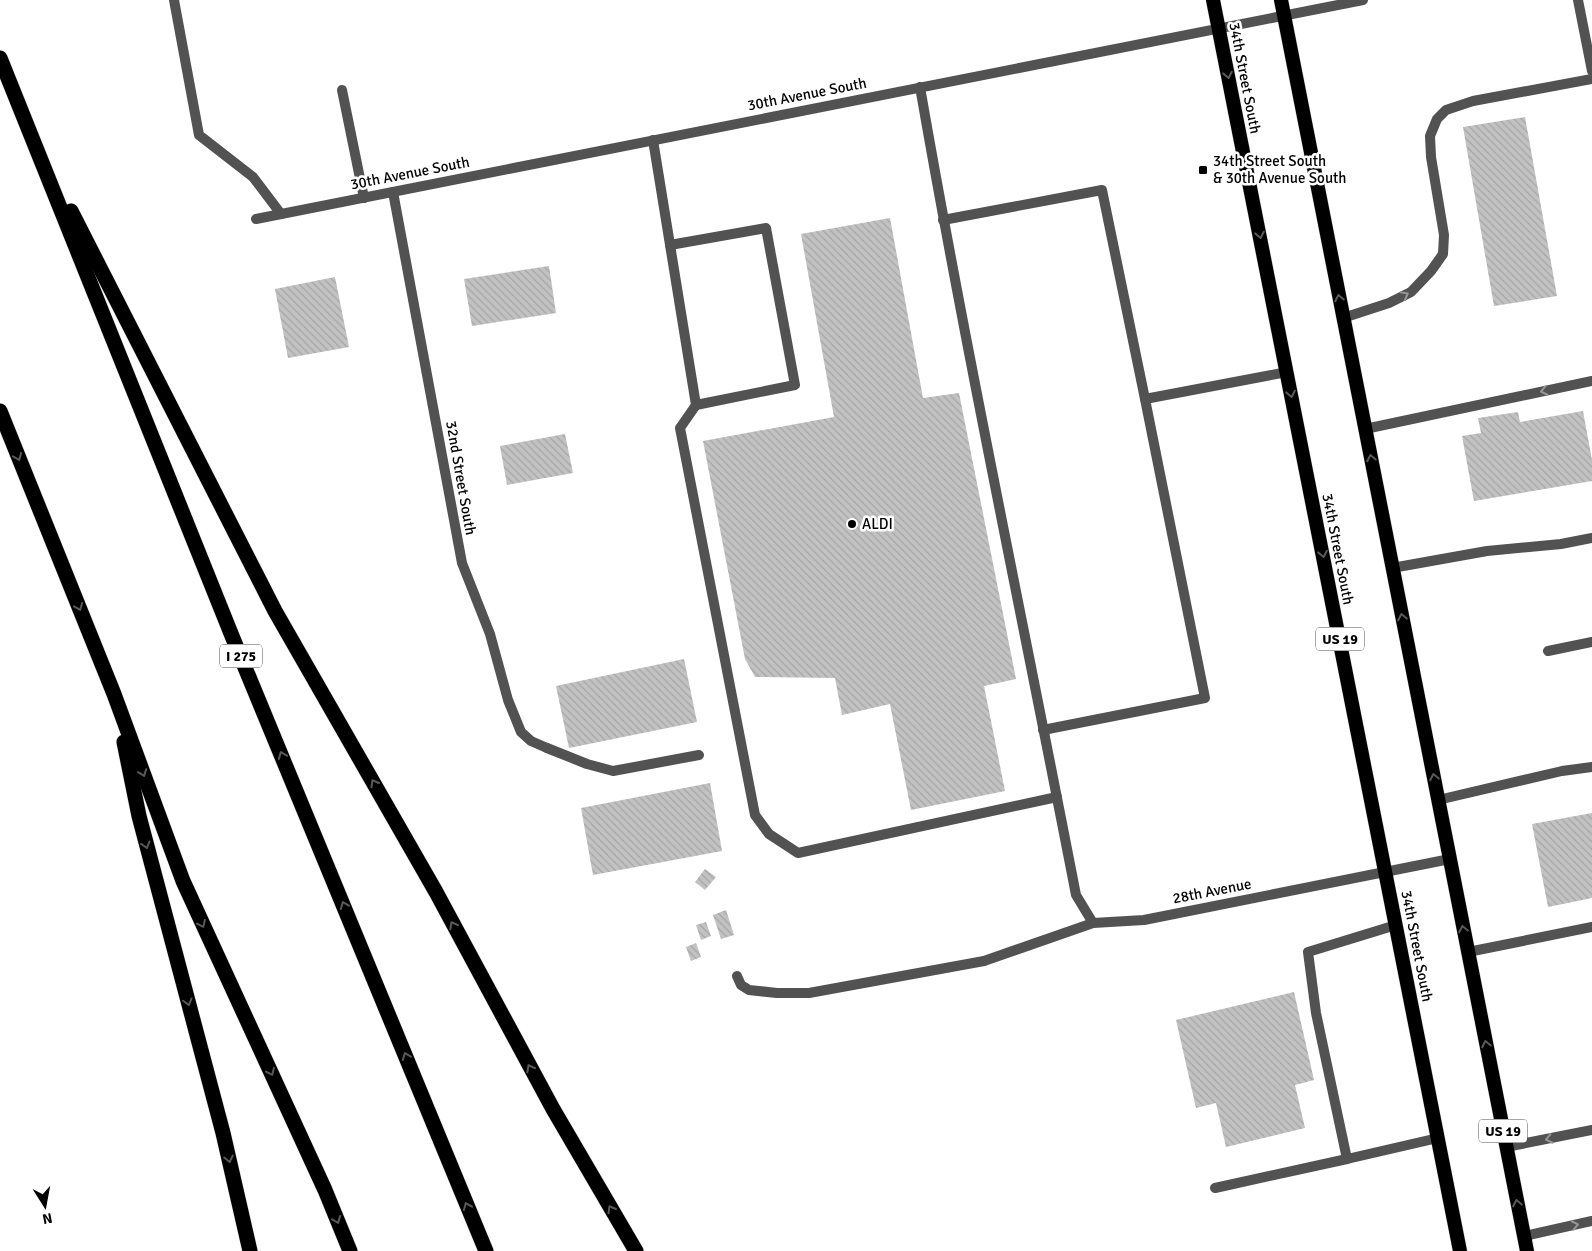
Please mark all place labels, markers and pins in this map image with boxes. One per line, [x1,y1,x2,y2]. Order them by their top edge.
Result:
place label: 34th Street South & 30th Avenue South [1213,152,1347,187]
marker: 34th Street South & 30th Avenue South [1197,164,1209,176]
place label: ALDI [862,515,893,533]
marker: ALDI [846,518,858,530]

